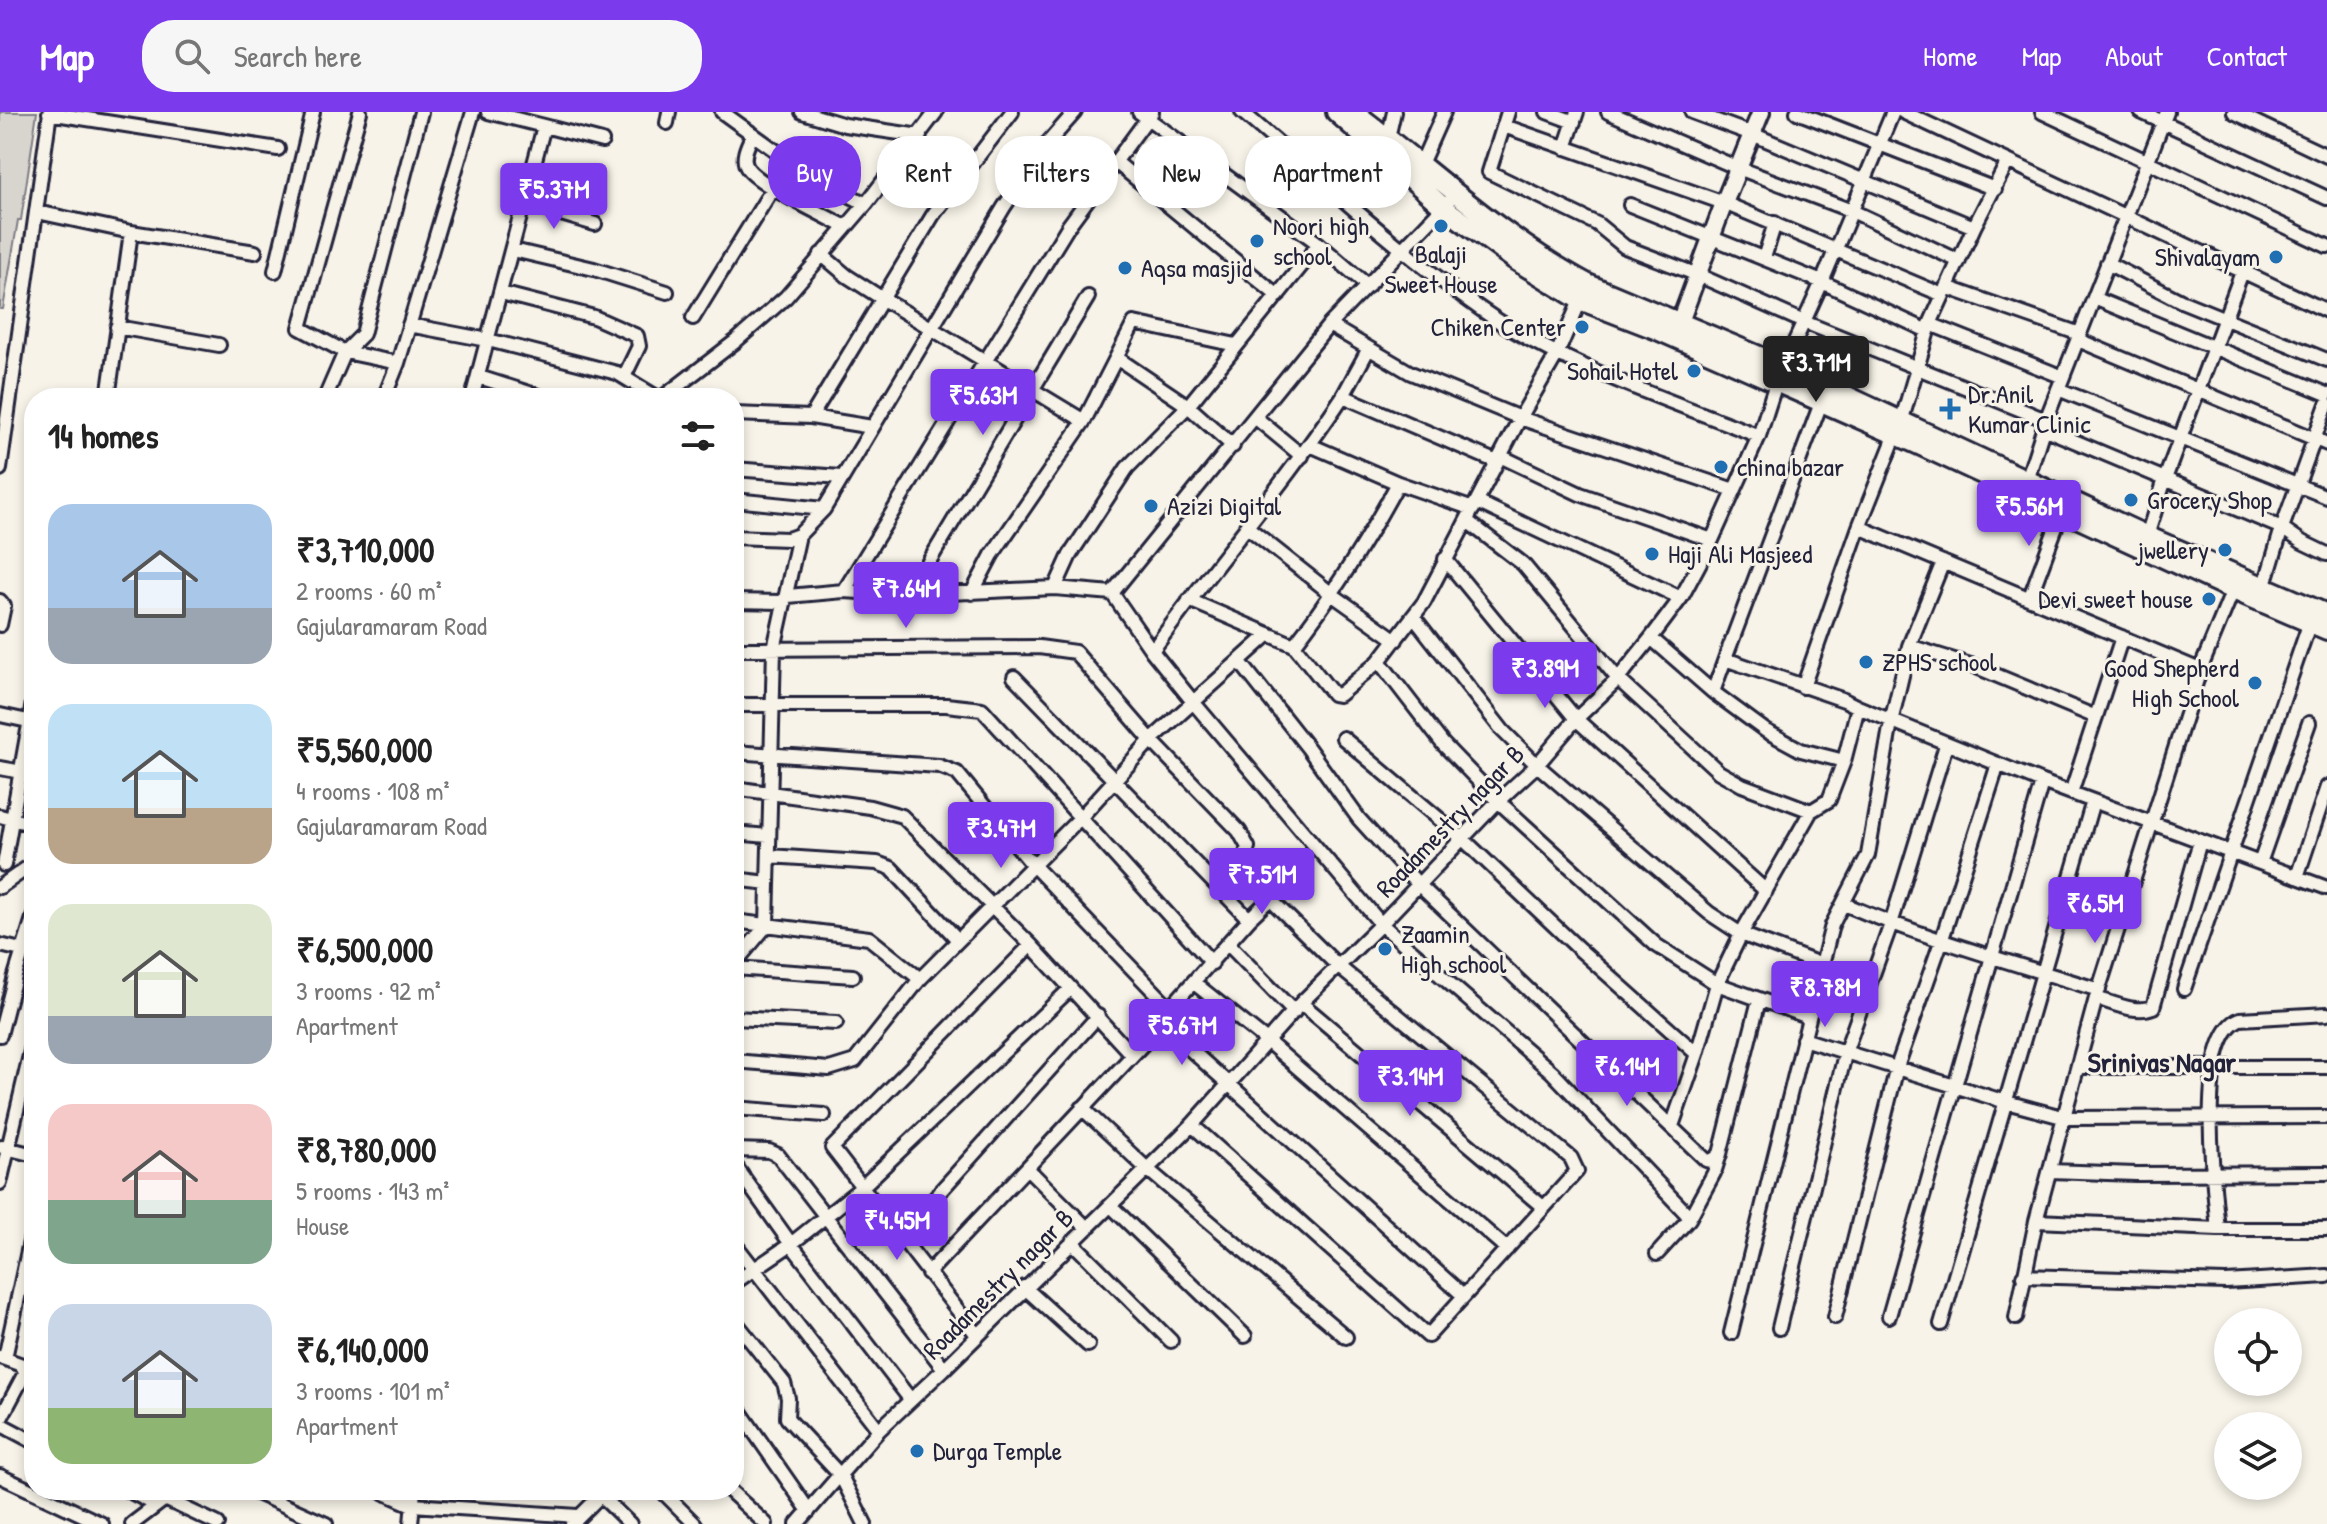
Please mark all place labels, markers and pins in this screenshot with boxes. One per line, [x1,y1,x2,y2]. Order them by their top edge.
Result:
pin: ₹5.37M [489,163,619,231]
place label: Noori high school [1273,208,1369,273]
marker: Balaji Sweet House [1432,217,1450,235]
marker: Noori high school [1248,232,1266,250]
place label: Balaji Sweet House [1385,236,1498,301]
place label: Shivalayam [2155,239,2260,274]
marker: Shivalayam [2267,248,2285,266]
place label: Aqsa masjid [1141,250,1252,285]
marker: Aqsa masjid [1116,259,1134,277]
place label: Chiken Center [1430,309,1566,344]
marker: Chiken Center [1573,318,1591,336]
pin: ₹3.71M [1751,336,1881,404]
place label: Sohail Hotel [1567,353,1678,388]
marker: Sohail Hotel [1685,362,1703,380]
pin: ₹5.63M [918,369,1048,437]
place label: Dr.Anil Kumar Clinic [1968,376,2091,441]
marker: Dr.Anil Kumar Clinic [1939,398,1961,420]
place label: china bazar [1737,449,1844,484]
marker: china bazar [1712,458,1730,476]
pin: ₹5.56M [1964,480,2094,548]
place label: Grocery Shop [2147,482,2272,517]
place label: Azizi Digital [1167,488,1281,523]
marker: Grocery Shop [2122,491,2140,509]
marker: Azizi Digital [1142,497,1160,515]
place label: jwellery [2135,532,2209,567]
place label: Haji Ali Masjeed [1668,536,1812,571]
marker: jwellery [2216,541,2234,559]
marker: Haji Ali Masjeed [1643,545,1661,563]
pin: ₹7.64M [841,562,971,630]
place label: Devi sweet house [2038,581,2193,616]
marker: Devi sweet house [2200,590,2218,608]
pin: ₹3.89M [1480,642,1610,710]
place label: ZPHS school [1882,644,1997,679]
place label: Good Shepherd High School [2104,650,2239,715]
marker: ZPHS school [1857,653,1875,671]
marker: Good Shepherd High School [2246,674,2264,692]
pin: ₹3.47M [936,802,1066,870]
pin: ₹7.51M [1197,848,1327,916]
pin: ₹6.5M [2039,877,2151,945]
place label: Zaamin High school [1401,916,1506,981]
marker: Zaamin High school [1376,940,1394,958]
pin: ₹8.78M [1760,961,1890,1029]
pin: ₹5.67M [1117,999,1247,1067]
pin: ₹6.14M [1562,1040,1692,1108]
pin: ₹3.14M [1345,1050,1475,1118]
pin: ₹4.45M [832,1194,962,1262]
place label: Durga Temple [933,1433,1062,1468]
marker: Durga Temple [908,1442,926,1460]

